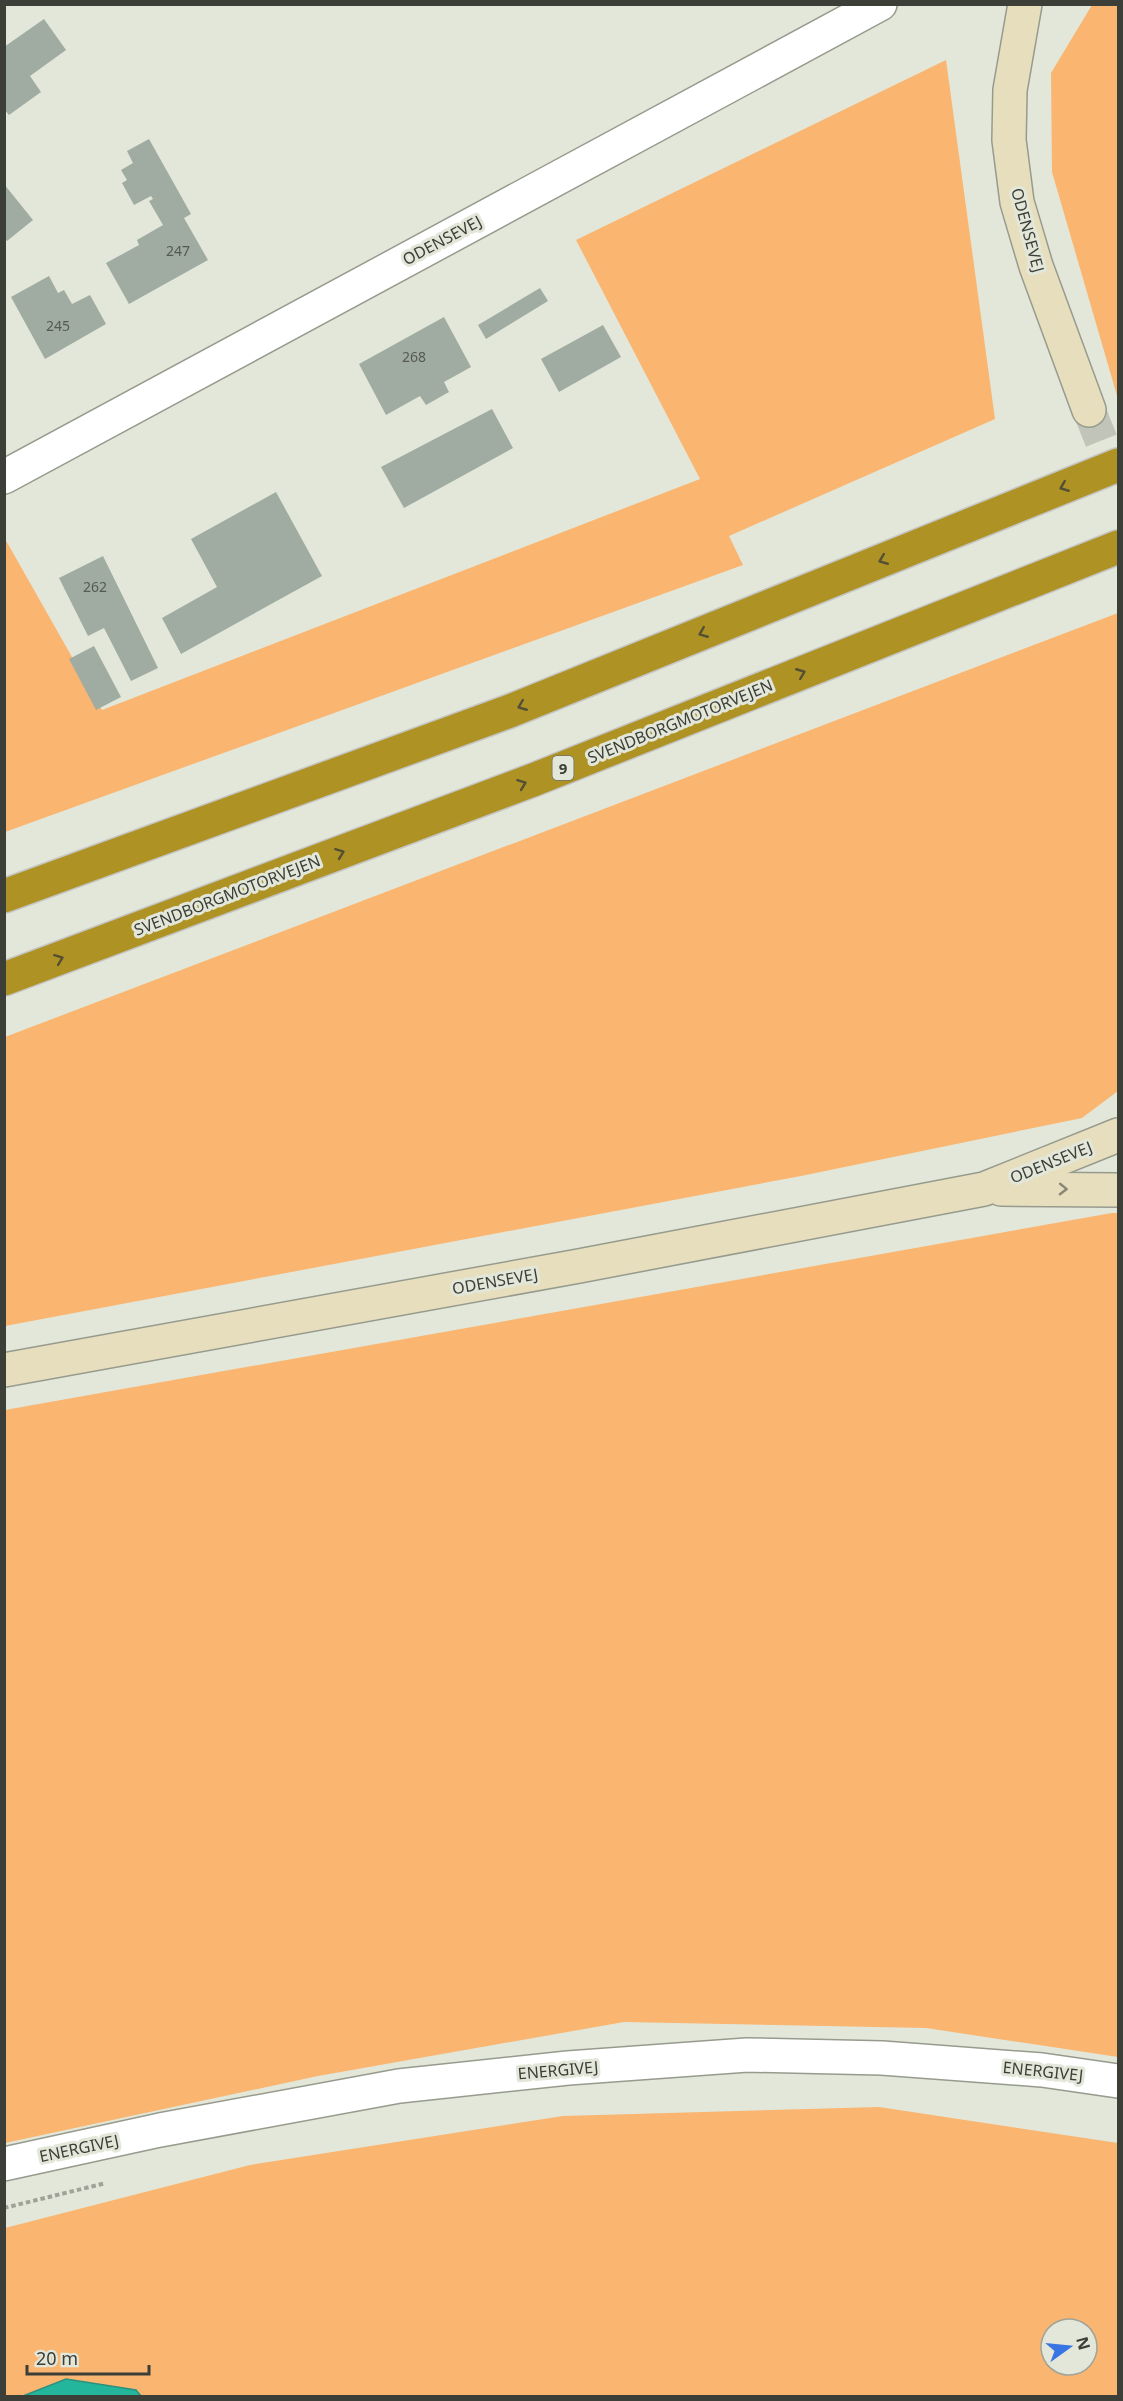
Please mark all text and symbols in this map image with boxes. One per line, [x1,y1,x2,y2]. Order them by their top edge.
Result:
street label: ODENSEVEJ [1006,185,1050,275]
street label: ODENSEVEJ [399,210,485,270]
house number: 247 [166,241,190,260]
house number: 245 [46,316,70,335]
house number: 268 [402,347,426,366]
one-way arrow [1060,480,1071,492]
one-way arrow [879,553,890,565]
house number: 262 [83,577,107,596]
one-way arrow [698,626,709,638]
one-way arrow [795,668,806,680]
street label: SVENDBORGMOTORVEJEN [584,674,776,768]
one-way arrow [517,699,528,711]
road number: 9 [552,756,574,780]
one-way arrow [516,779,527,791]
one-way arrow [334,848,345,860]
street label: SVENDBORGMOTORVEJEN [131,849,323,941]
one-way arrow [53,953,64,966]
street label: ODENSEVEJ [1007,1136,1095,1188]
one-way arrow [1059,1183,1068,1196]
street label: ODENSEVEJ [450,1263,540,1299]
street label: ENERGIVEJ [517,2056,599,2084]
street label: ENERGIVEJ [1002,2056,1084,2086]
street label: ENERGIVEJ [37,2129,121,2167]
north arrow [1039,2317,1099,2377]
text: N [1071,2334,1096,2352]
scale bar [27,2338,148,2376]
text: 20 m [36,2346,78,2370]

